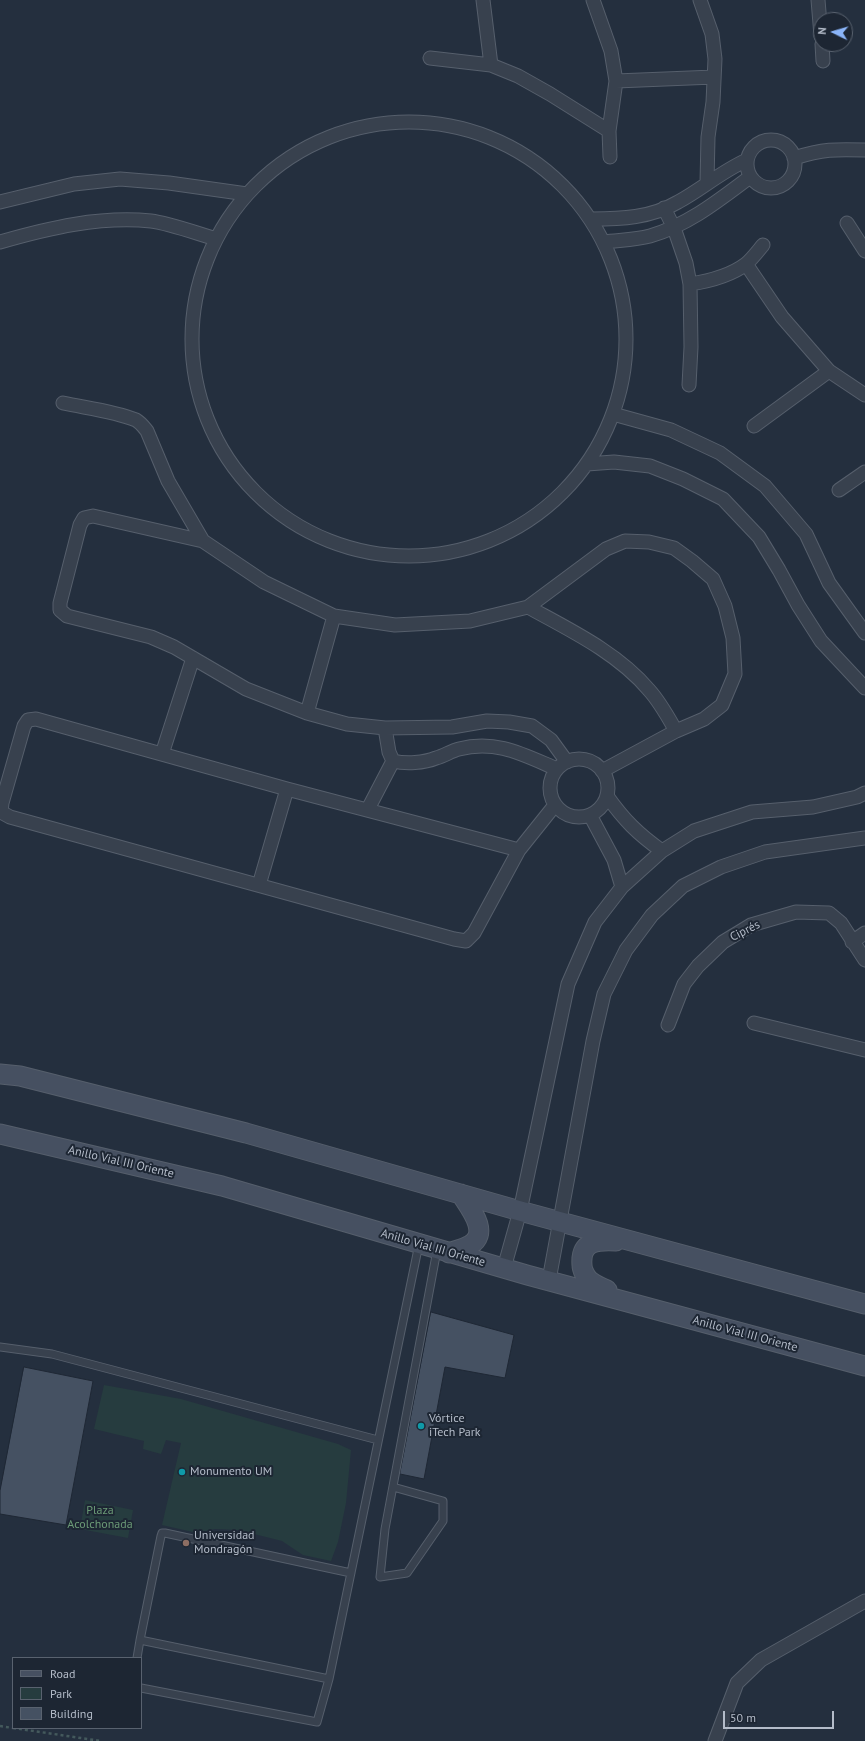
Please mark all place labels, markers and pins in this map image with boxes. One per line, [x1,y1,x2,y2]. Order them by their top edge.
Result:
place label: Vórtice iTech Park [429,1412,481,1440]
marker: Vórtice iTech Park [416,1421,426,1431]
place label: Monumento UM [190,1465,272,1479]
marker: Monumento UM [177,1467,187,1477]
place label: Universidad Mondragón [194,1529,255,1557]
marker: Universidad Mondragón [181,1538,191,1548]

